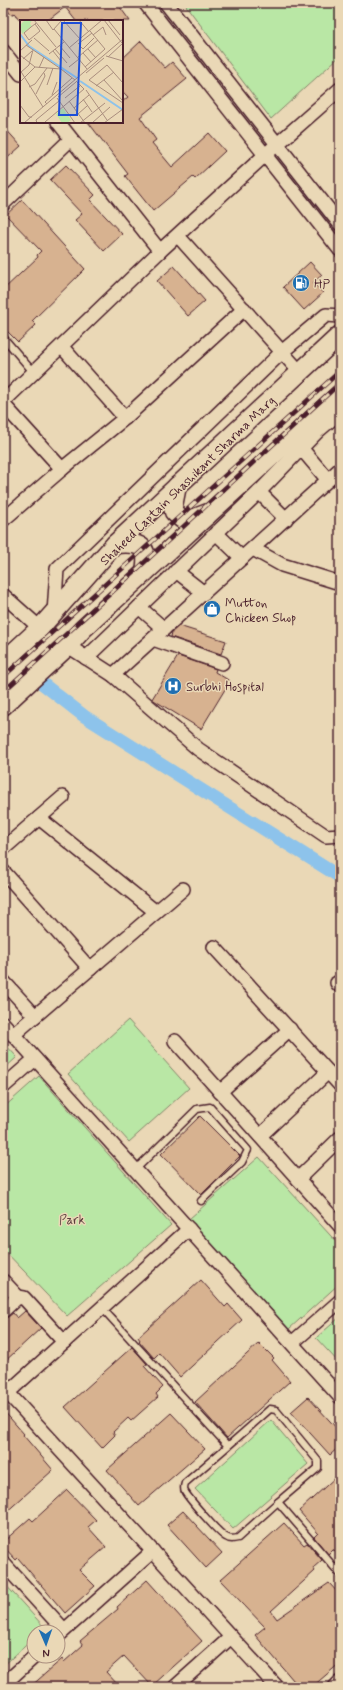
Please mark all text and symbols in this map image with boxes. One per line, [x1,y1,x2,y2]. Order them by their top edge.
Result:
inset map [20,20,123,123]
fuel station icon: HP [291,273,311,293]
place label: HP [314,276,330,293]
street label: Shaheed Captain Shashikant Sharma Marg [97,392,279,570]
place label: Mutton Chicken Shop [225,595,296,627]
shop icon: Mutton Chicken Shop [202,599,222,619]
hospital icon: Surbhi Hospital [163,676,183,696]
place label: Surbhi Hospital [186,679,264,696]
park label: Park [59,1212,85,1229]
north arrow [26,1624,66,1664]
text: N [42,1646,50,1660]

